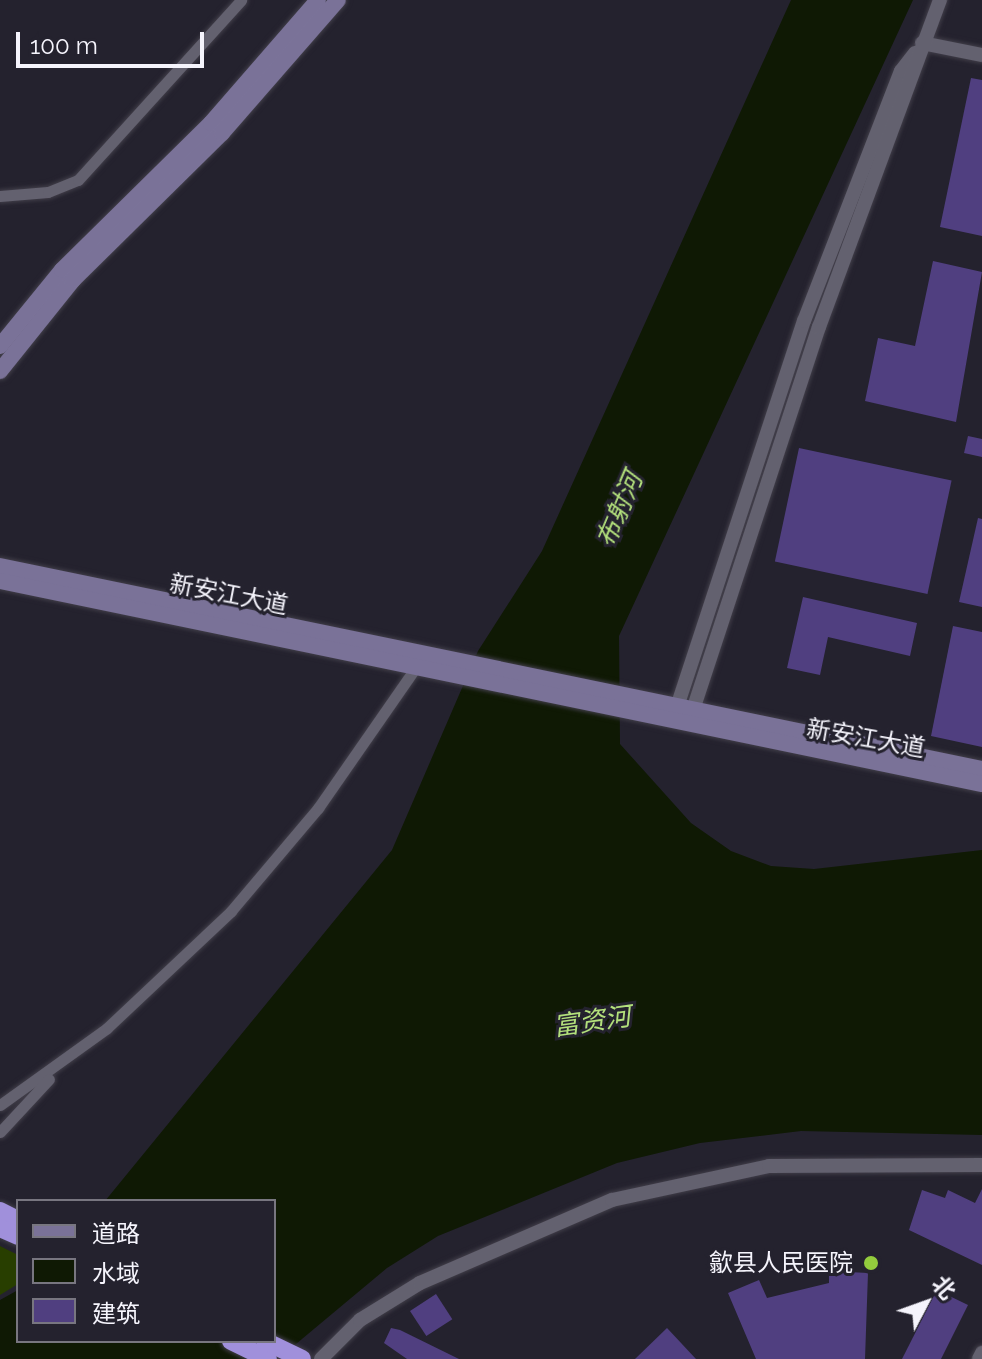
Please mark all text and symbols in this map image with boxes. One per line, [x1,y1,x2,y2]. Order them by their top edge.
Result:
scale bar [20,16,208,66]
text: 100 m [30,31,98,60]
water label: 布射河 [590,468,650,552]
street label: 新安江大道 [167,568,291,620]
street label: 新安江大道 [804,713,928,763]
water label: 富资河 [551,1001,633,1043]
legend [16,1199,276,1343]
text: 道路 [92,1219,140,1248]
place label: 歙县人民医院 [709,1249,853,1277]
marker: 歙县人民医院 [860,1252,882,1274]
text: 水域 [92,1259,140,1288]
north arrow [886,1263,966,1343]
text: 北 [927,1270,961,1304]
text: 建筑 [92,1299,140,1328]

